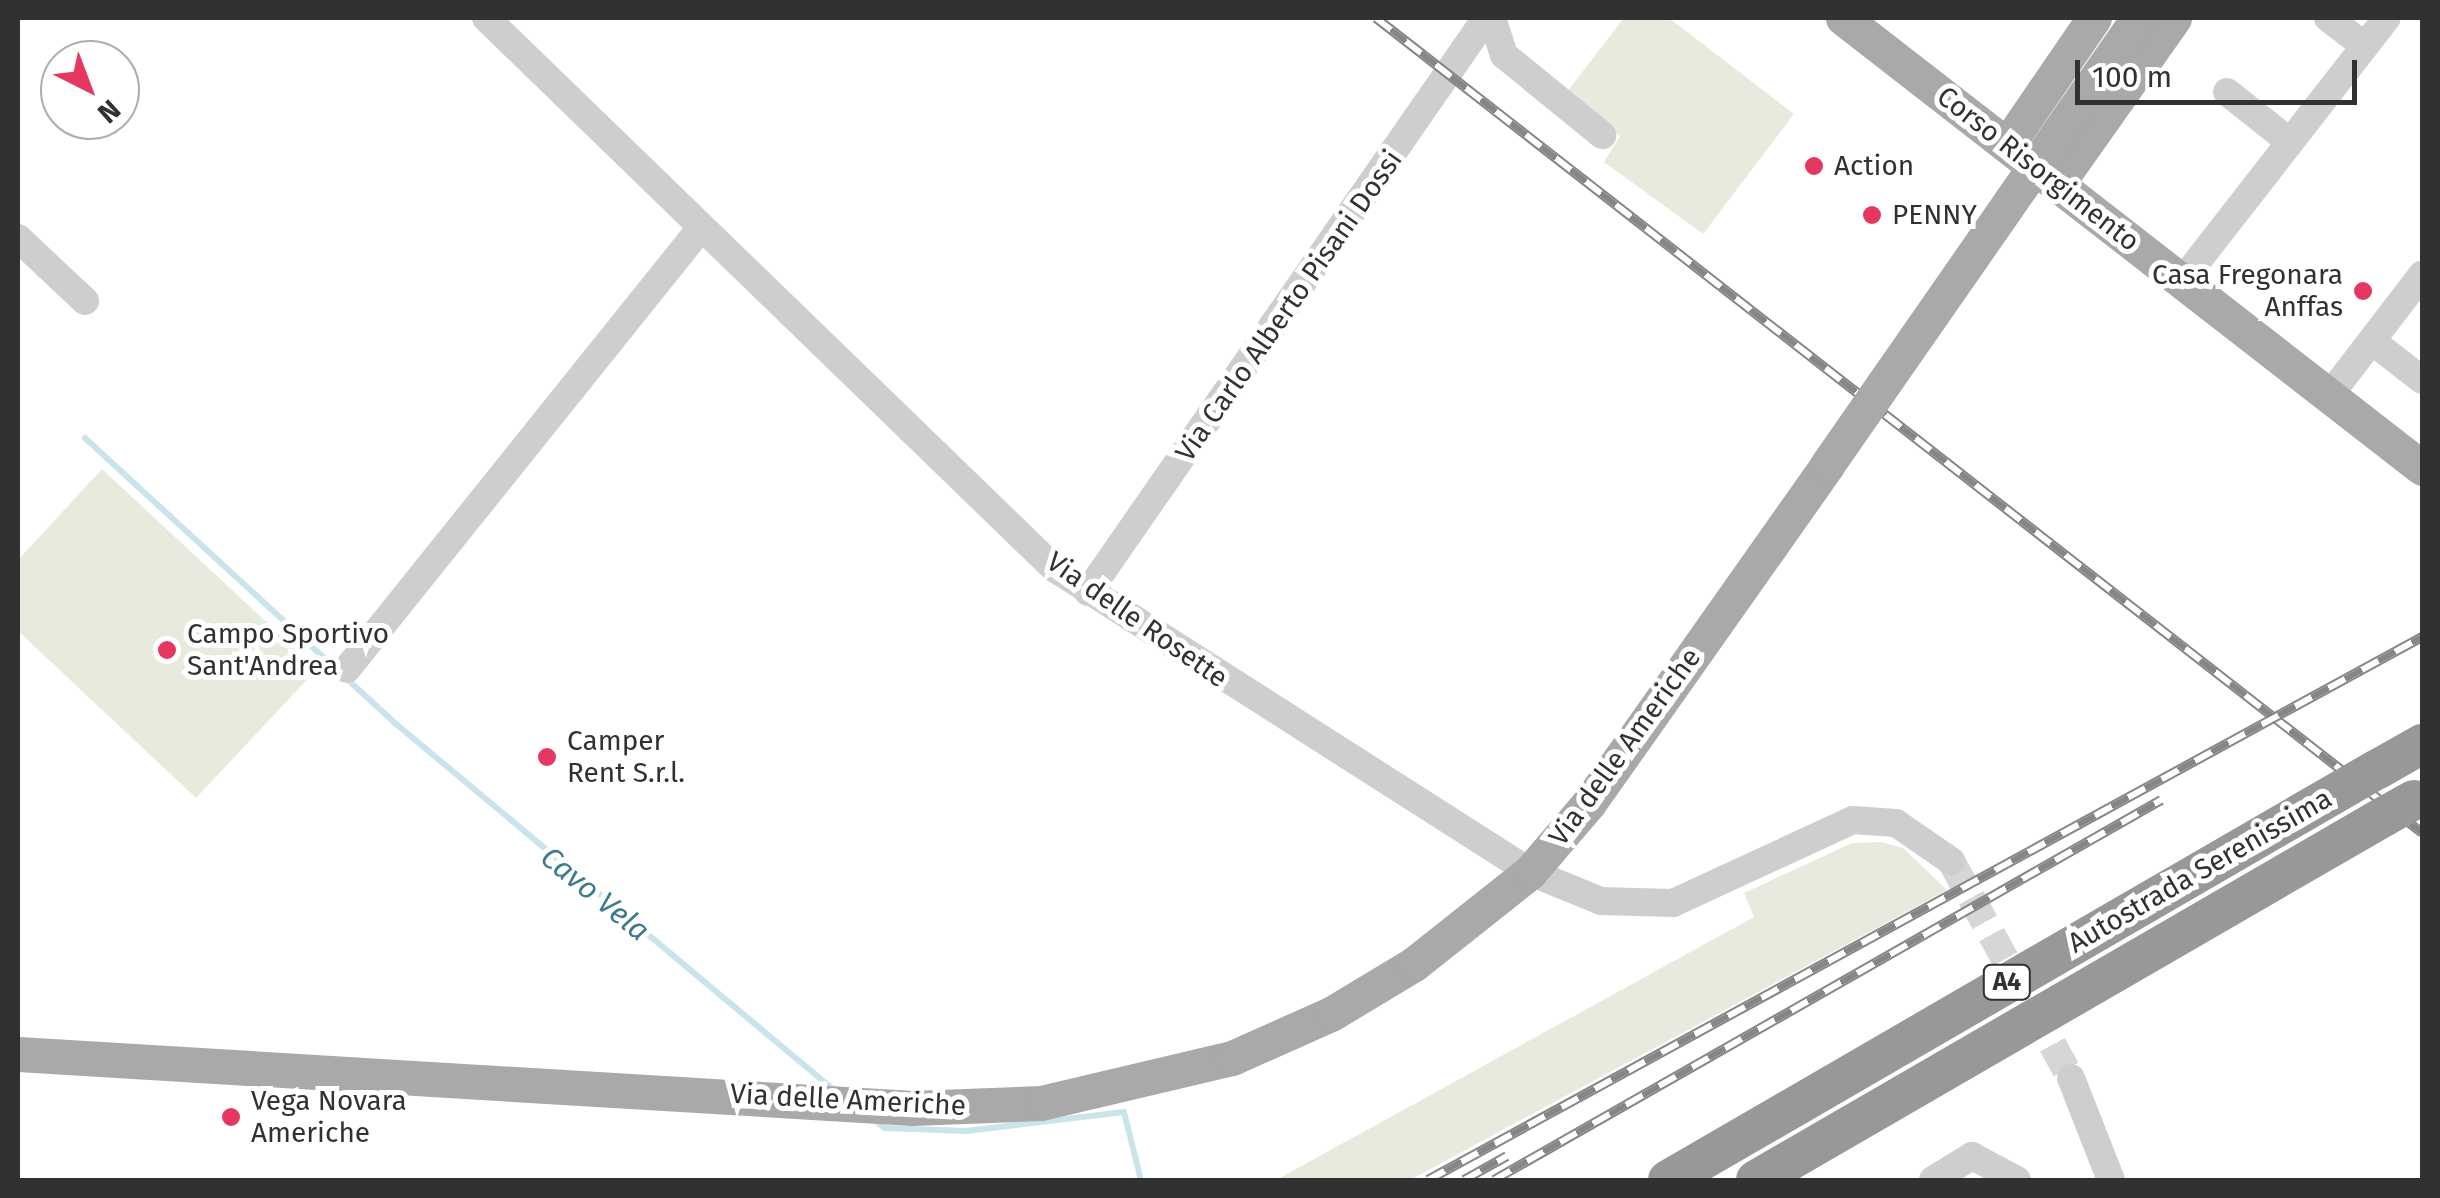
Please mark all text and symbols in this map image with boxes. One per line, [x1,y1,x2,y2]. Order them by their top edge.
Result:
north arrow [40,40,140,140]
scale bar [2080,40,2362,102]
text: 100 m [2092,59,2172,95]
street label: Corso Risorgimento [1930,80,2146,258]
text: N [91,93,127,130]
street label: Via Carlo Alberto Pisani Dossi [1169,144,1409,468]
place label: Action [1834,149,1914,183]
marker: Action [1803,155,1825,177]
place label: PENNY [1892,198,1977,232]
marker: PENNY [1861,204,1883,226]
place label: Casa Fregonara Anffas [2152,258,2343,324]
marker: Casa Fregonara Anffas [2352,280,2374,302]
street label: Via delle Rosette [1040,545,1234,695]
place label: Campo Sportivo Sant'Andrea [187,617,389,683]
marker: Campo Sportivo Sant'Andrea [156,639,178,661]
street label: Via delle Americhe [1542,642,1708,852]
place label: Camper Rent S.r.l. [567,724,685,790]
marker: Camper Rent S.r.l. [536,746,558,768]
street label: Autostrada Serenissima [2062,782,2338,960]
water label: Cavo Vela [533,839,657,949]
road number: A4 [1982,962,2032,1002]
street label: Via delle Americhe [729,1077,967,1123]
place label: Vega Novara Americhe [251,1084,407,1150]
marker: Vega Novara Americhe [220,1106,242,1128]

